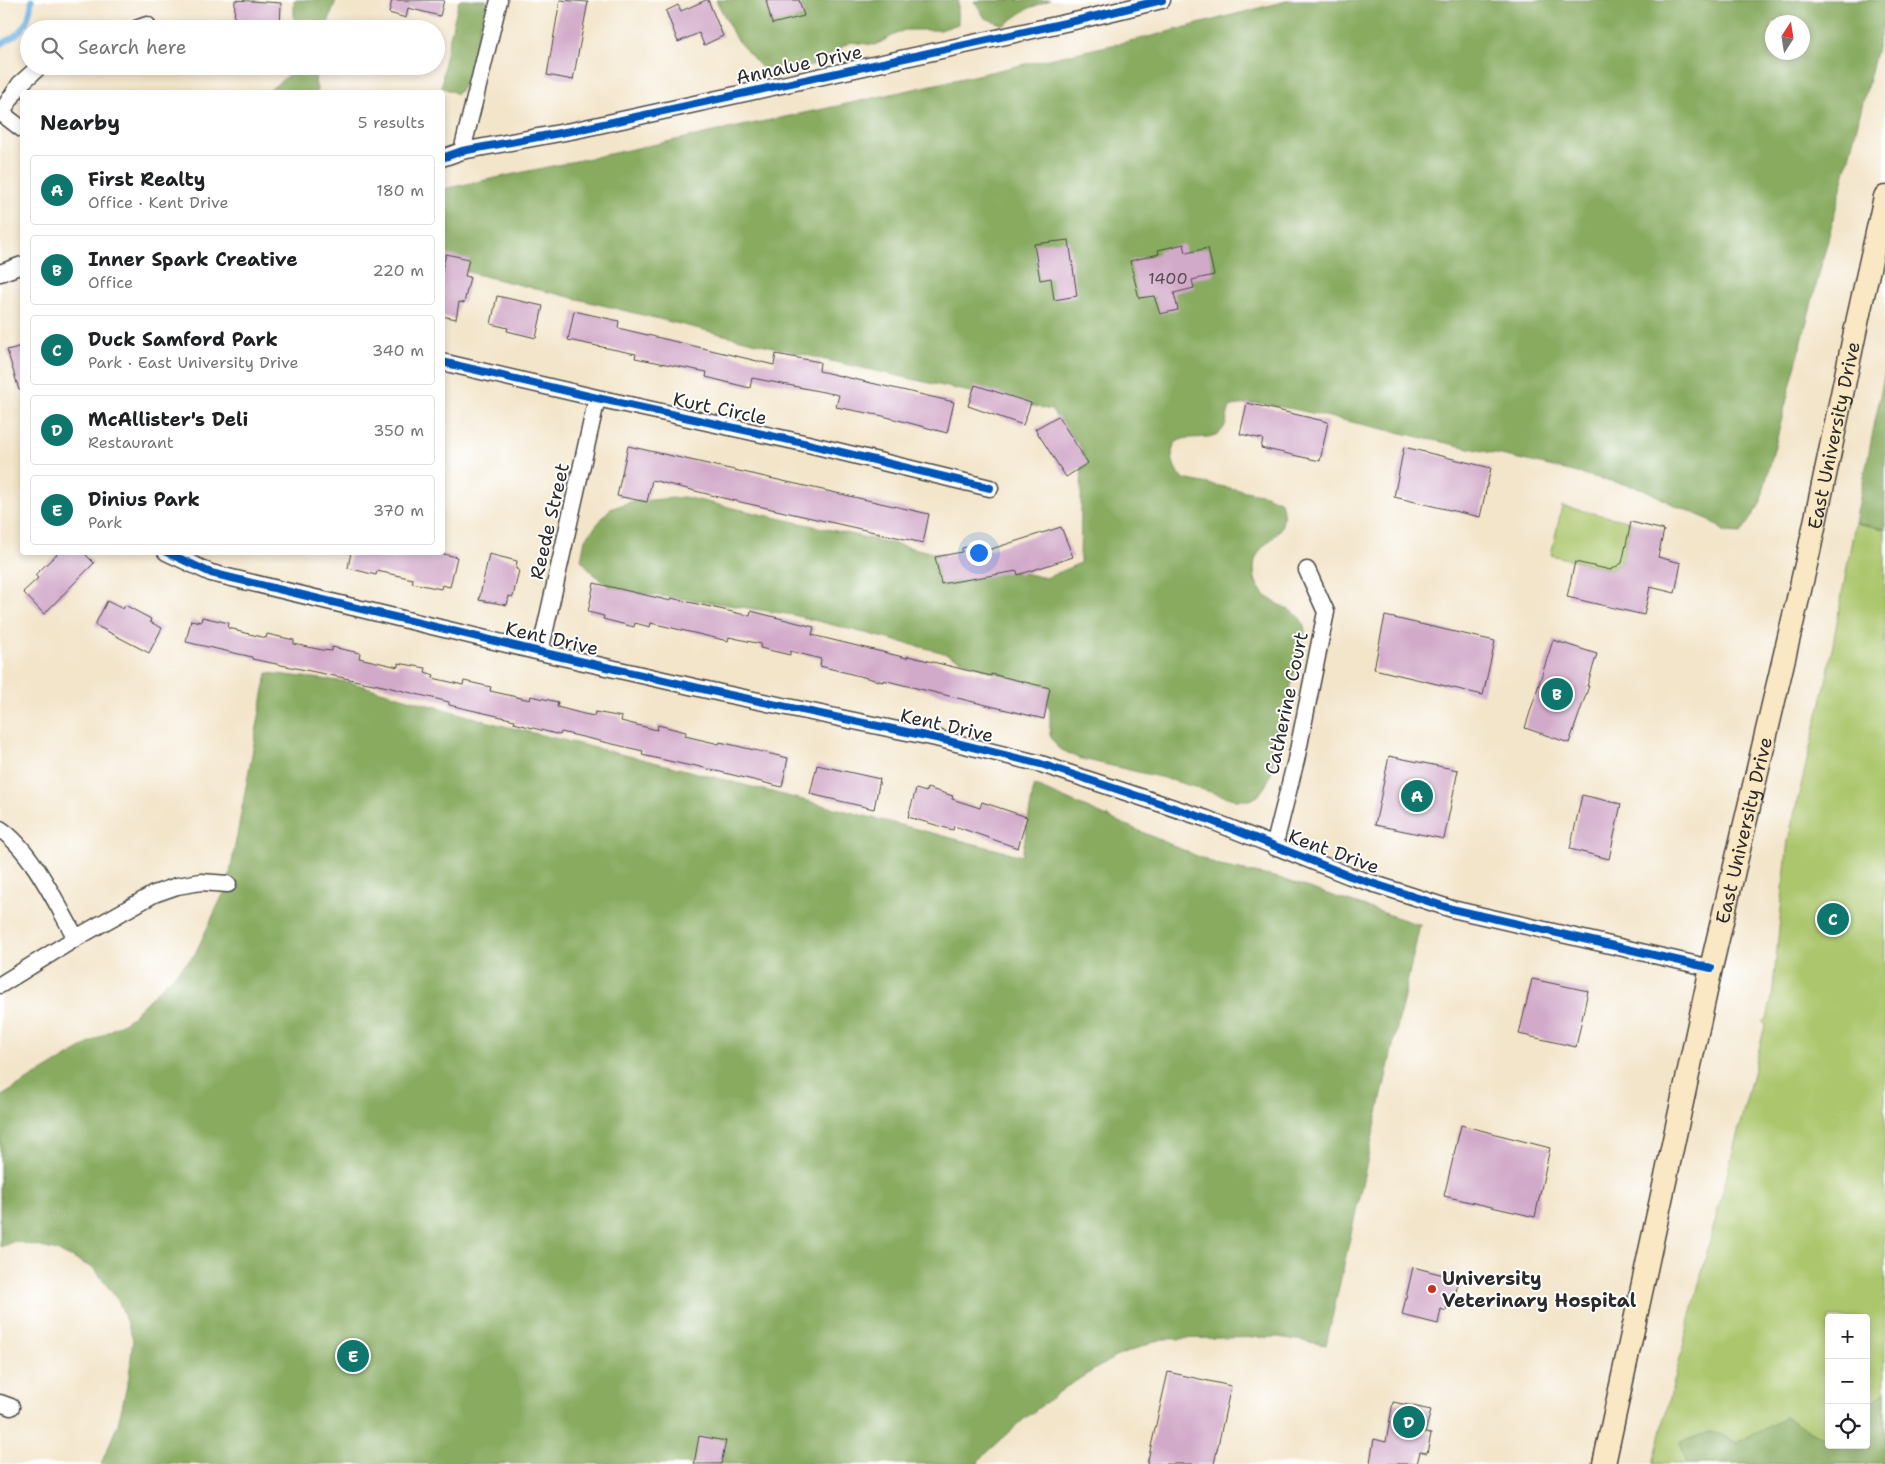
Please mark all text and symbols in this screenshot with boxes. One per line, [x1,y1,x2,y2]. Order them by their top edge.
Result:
north arrow [1765,15,1810,60]
search box [20,20,445,75]
icon: search [38,34,66,62]
text: Search here [78,35,187,60]
street label: Annalue Drive [734,39,865,90]
text: Nearby [40,109,120,137]
text: 5 results [358,112,425,133]
text: First Realty [88,167,205,192]
text: A [51,180,63,201]
text: 180 m [376,180,424,201]
text: Office · Kent Drive [88,192,229,213]
text: Inner Spark Creative [88,247,298,272]
text: B [52,260,62,281]
text: 220 m [372,260,424,281]
house number: 1400 [1148,268,1188,289]
text: Office [88,272,133,293]
text: Duck Samford Park [88,327,278,352]
street label: East University Drive [1802,339,1866,532]
text: C [52,340,62,361]
text: 340 m [372,340,424,361]
text: Park · East University Drive [88,352,299,373]
street label: Kurt Circle [671,386,769,431]
text: McAllister's Deli [88,407,248,432]
text: D [51,420,63,441]
text: 350 m [373,420,424,441]
text: Restaurant [88,432,174,453]
street label: Reede Street [524,460,575,582]
text: Dinius Park [88,487,200,512]
text: E [52,500,62,521]
text: 370 m [373,500,424,521]
text: Park [88,512,122,533]
your location [966,540,992,566]
street label: Kent Drive [503,616,601,661]
street label: Catherine Court [1259,629,1314,777]
pin: B [1541,675,1573,713]
street label: Kent Drive [898,703,996,748]
street label: East University Drive [1710,734,1778,926]
pin: A [1401,777,1433,815]
street label: Kent Drive [1285,823,1383,879]
pin: C [1817,900,1849,938]
place label: University Veterinary Hospital [1442,1266,1637,1313]
marker: University Veterinary Hospital [1426,1283,1438,1295]
map controls [1825,1314,1870,1449]
button: + [1825,1314,1870,1359]
pin: E [337,1337,369,1375]
button: − [1825,1359,1870,1404]
pin: D [1393,1403,1425,1441]
button: locate [1825,1404,1870,1449]

